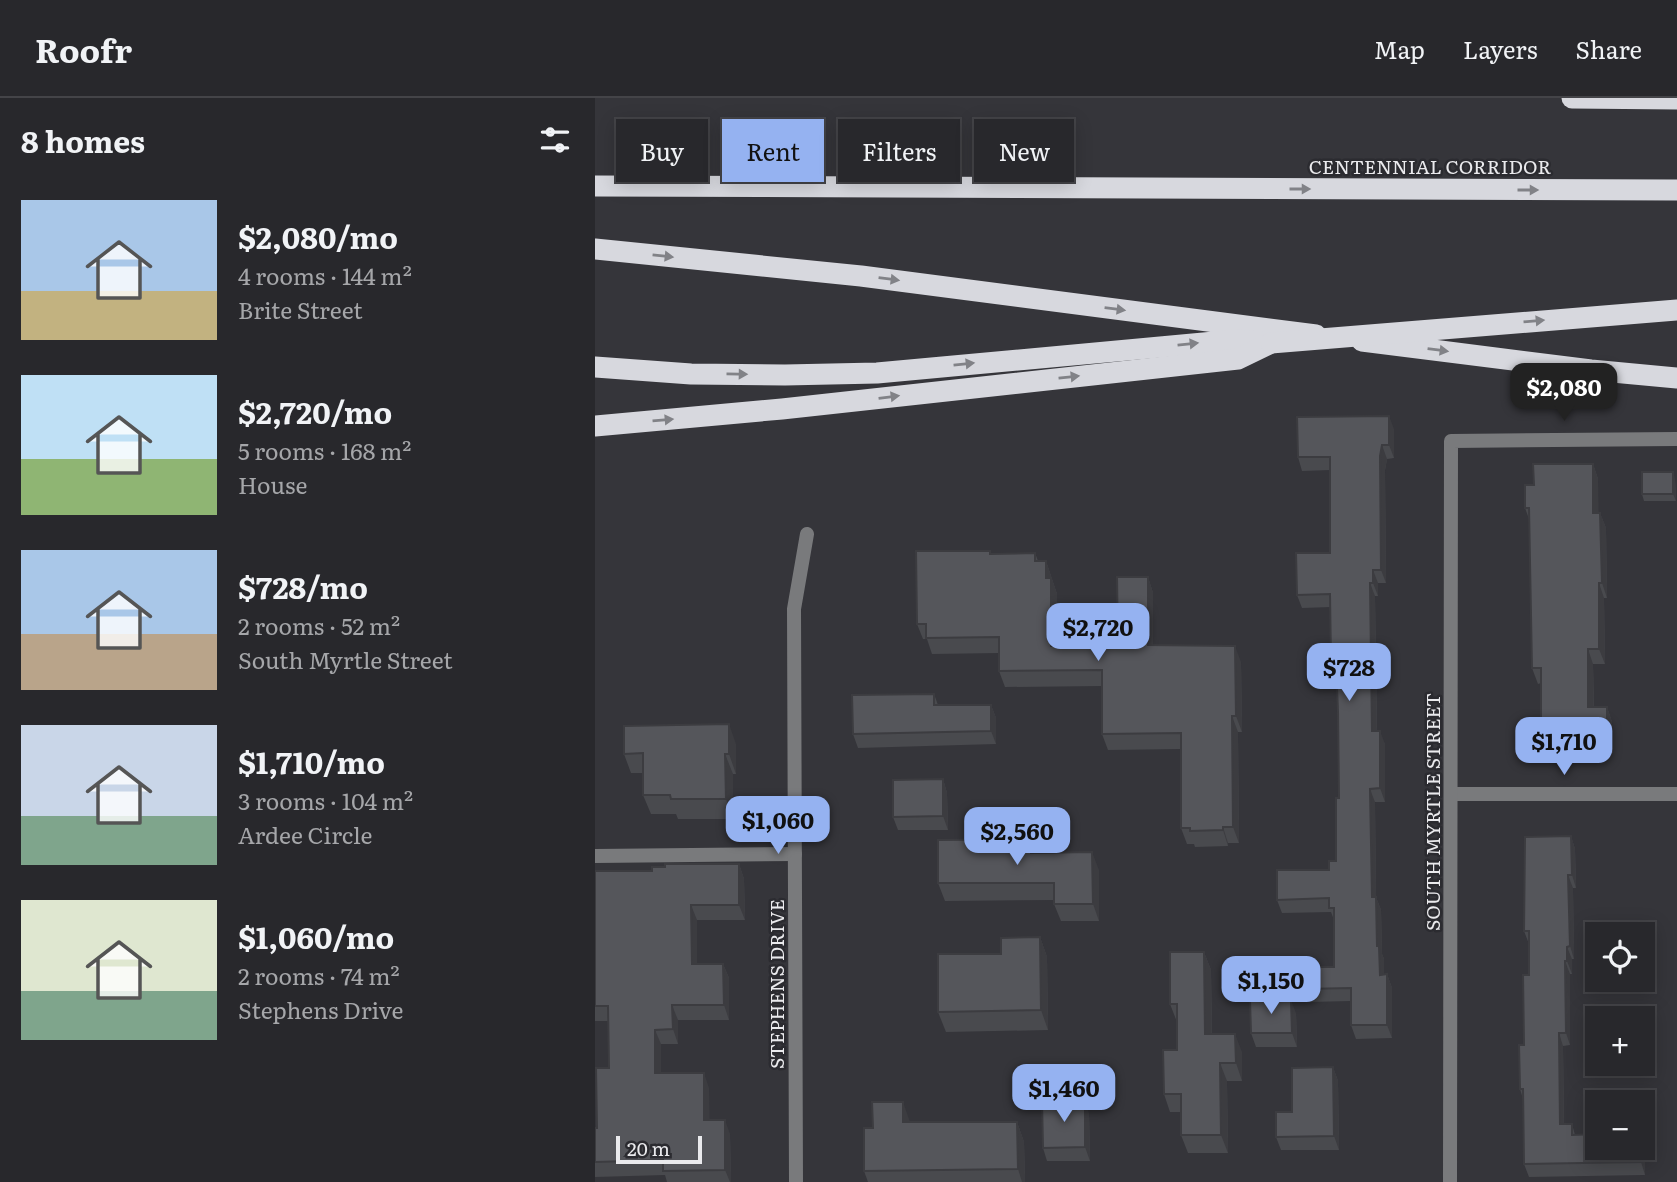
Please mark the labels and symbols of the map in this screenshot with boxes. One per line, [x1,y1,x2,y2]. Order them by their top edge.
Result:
street label: CENTENNIAL CORRIDOR [1309,152,1551,180]
one-way arrow [1289,183,1311,195]
one-way arrow [1517,184,1539,196]
one-way arrow [652,251,674,262]
one-way arrow [878,274,900,285]
one-way arrow [1104,303,1126,314]
one-way arrow [1523,315,1545,326]
one-way arrow [1177,339,1199,350]
one-way arrow [1427,345,1449,356]
one-way arrow [953,358,975,369]
pin: $2,080 [1507,364,1621,423]
one-way arrow [726,369,748,380]
one-way arrow [1058,371,1080,382]
one-way arrow [878,391,900,402]
one-way arrow [652,414,674,425]
pin: $2,720 [1041,603,1155,663]
pin: $728 [1308,644,1390,703]
street label: SOUTH MYRTLE STREET [1418,693,1446,931]
pin: $1,710 [1507,718,1621,777]
pin: $1,060 [721,796,835,856]
pin: $2,560 [960,808,1074,867]
street label: STEPHENS DRIVE [762,899,790,1069]
pin: $1,150 [1214,956,1328,1016]
pin: $1,460 [1007,1065,1121,1124]
scale bar [616,1133,702,1165]

